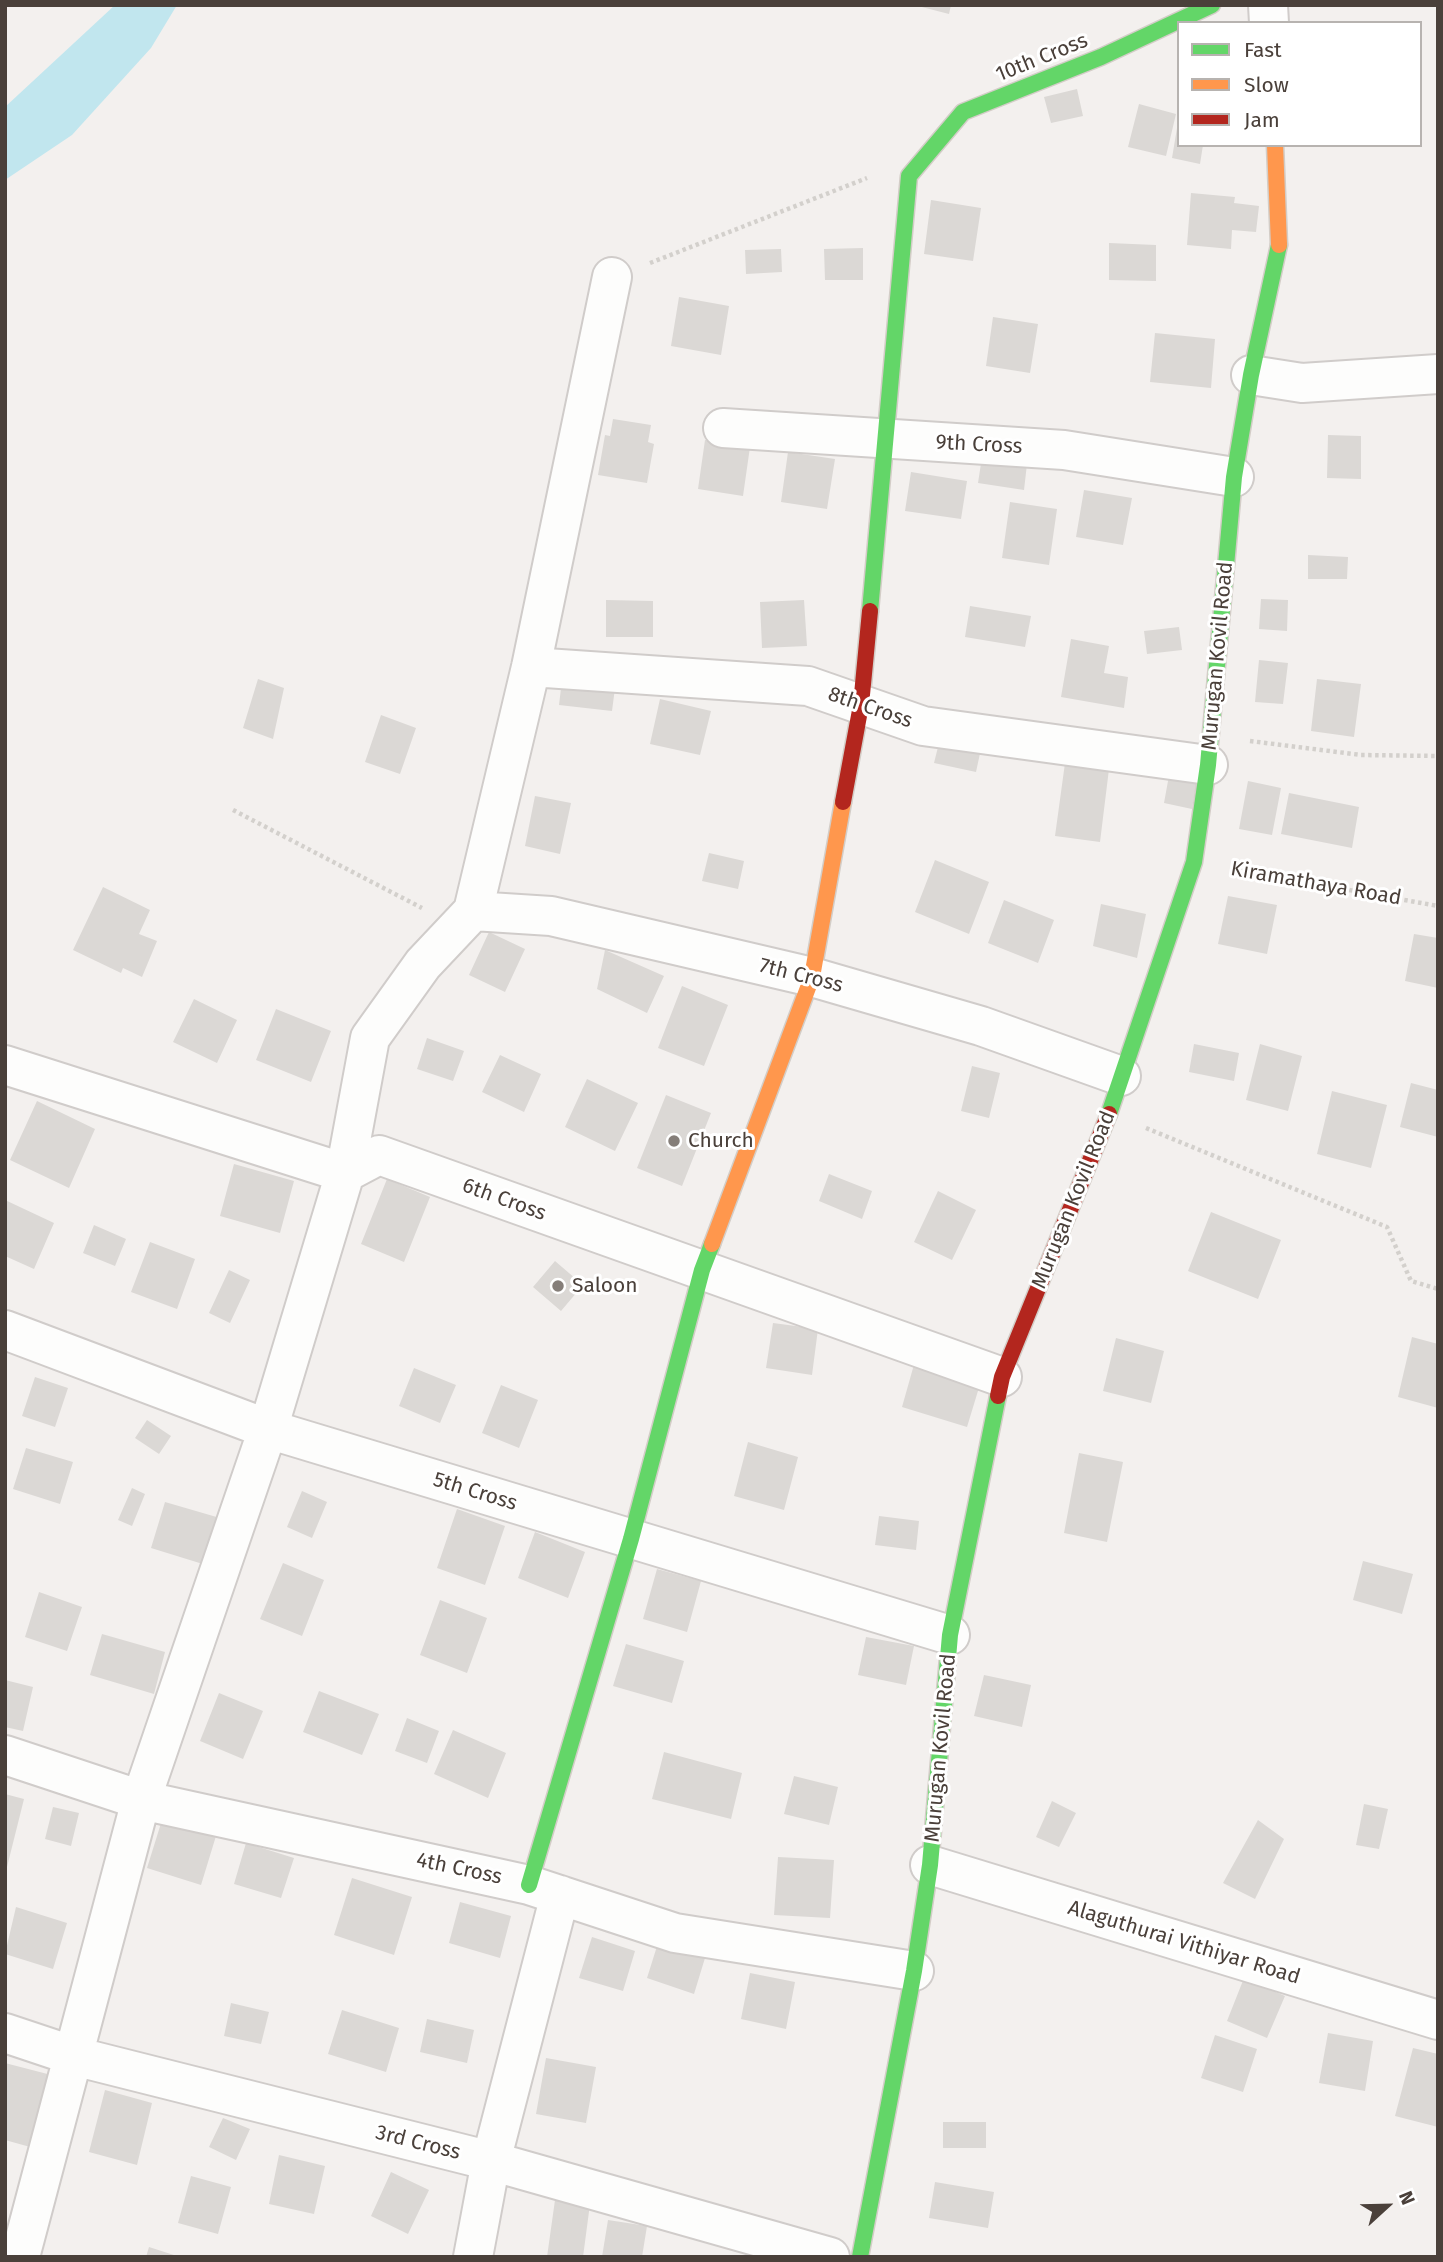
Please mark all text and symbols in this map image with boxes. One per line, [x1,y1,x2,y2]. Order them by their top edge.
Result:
legend [1177,21,1422,147]
street label: 10th Cross [992,28,1092,88]
text: Fast [1244,37,1282,63]
text: Slow [1244,72,1289,98]
text: Jam [1244,107,1280,133]
street label: 9th Cross [935,430,1023,460]
street label: Murugan Kovil Road [1197,561,1239,751]
street label: 8th Cross [824,682,916,734]
street label: Kiramathaya Road [1229,857,1403,911]
street label: 7th Cross [757,953,845,999]
street label: Murugan Kovil Road [1027,1107,1121,1293]
place label: Church [688,1128,754,1154]
marker: Church [666,1133,682,1149]
street label: 6th Cross [459,1173,549,1227]
place label: Saloon [572,1273,638,1299]
marker: Saloon [550,1278,566,1294]
street label: 5th Cross [430,1467,520,1517]
street label: Murugan Kovil Road [920,1653,962,1843]
street label: 4th Cross [414,1848,504,1890]
street label: Alaguthurai Vithiyar Road [1065,1896,1303,1990]
street label: 3rd Cross [373,2120,463,2166]
north arrow [1352,2171,1422,2241]
text: N [1394,2188,1420,2208]

